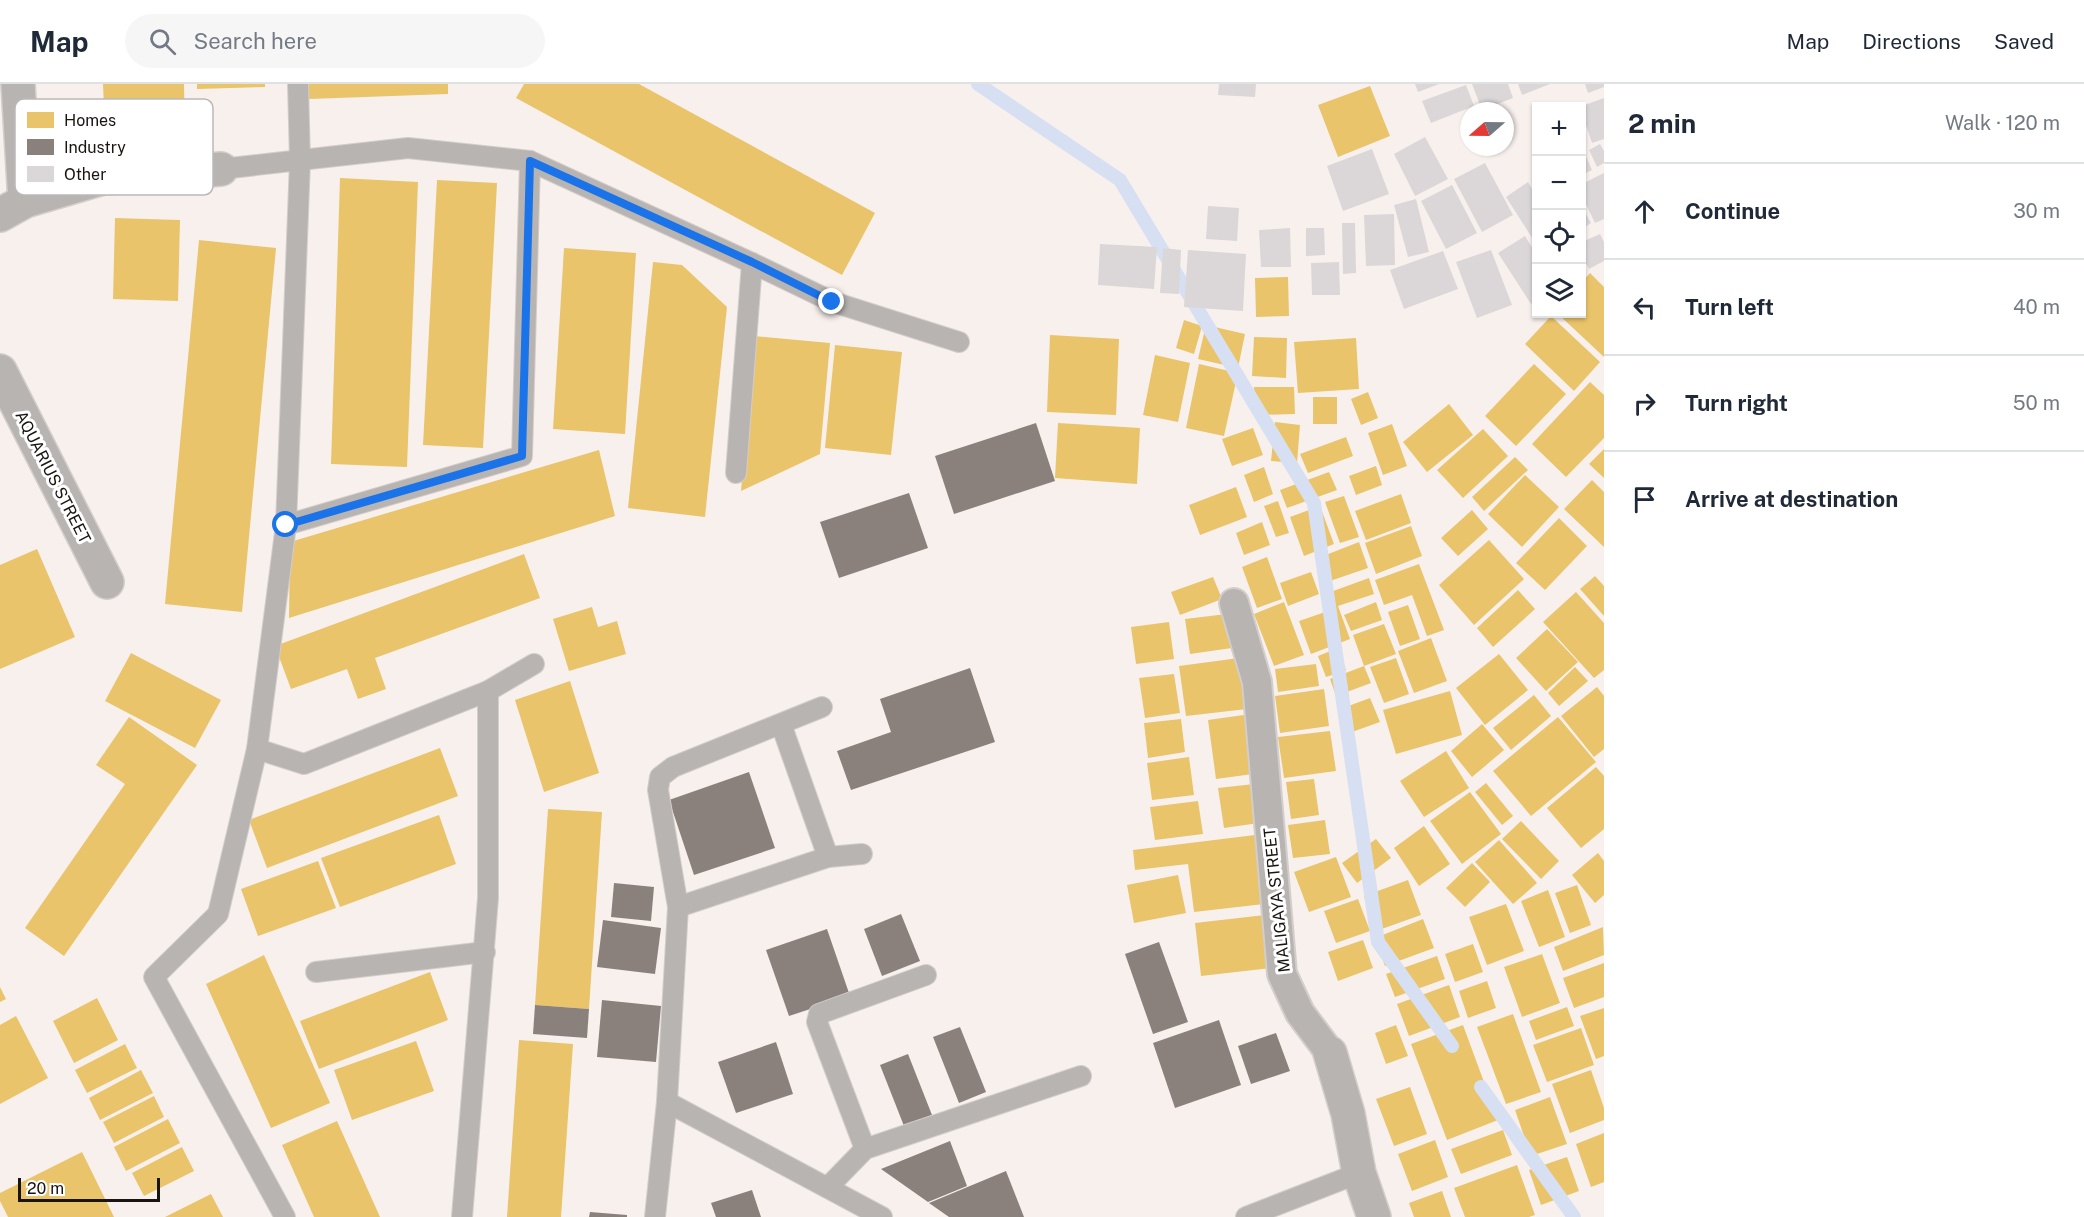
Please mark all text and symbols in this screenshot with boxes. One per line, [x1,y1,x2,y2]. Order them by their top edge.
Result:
search box [125,14,545,68]
text: Map [30,25,89,58]
icon: search [146,25,179,58]
text: Search here [194,28,317,54]
text: Map [1787,29,1829,54]
text: Directions [1862,29,1961,54]
text: Saved [1994,29,2054,54]
legend [15,99,213,195]
north arrow [1460,102,1514,156]
map controls [1532,102,1586,318]
button: + [1532,102,1586,156]
text: 2 min [1628,108,1696,139]
text: Homes [64,111,116,130]
text: Walk · 120 m [1945,111,2060,135]
text: Industry [64,138,126,157]
button: − [1532,156,1586,210]
text: Other [64,165,106,184]
icon: ahead [1628,195,1661,228]
text: Continue [1685,198,1780,224]
text: 30 m [2013,199,2060,223]
button: locate [1532,210,1586,264]
button: layers [1532,264,1586,318]
route end [818,288,844,314]
icon: left [1628,291,1661,324]
text: Turn left [1685,294,1774,320]
text: 40 m [2013,295,2060,319]
icon: right [1628,387,1661,420]
text: Turn right [1685,390,1788,416]
text: 50 m [2013,391,2060,415]
street label: AQUARIUS STREET [11,408,95,547]
icon: arrive [1628,483,1661,516]
text: Arrive at destination [1685,486,1898,512]
route start [272,511,298,537]
street label: MALIGAYA STREET [1260,826,1294,973]
scale bar [18,1175,160,1202]
text: 20 m [27,1179,64,1198]

